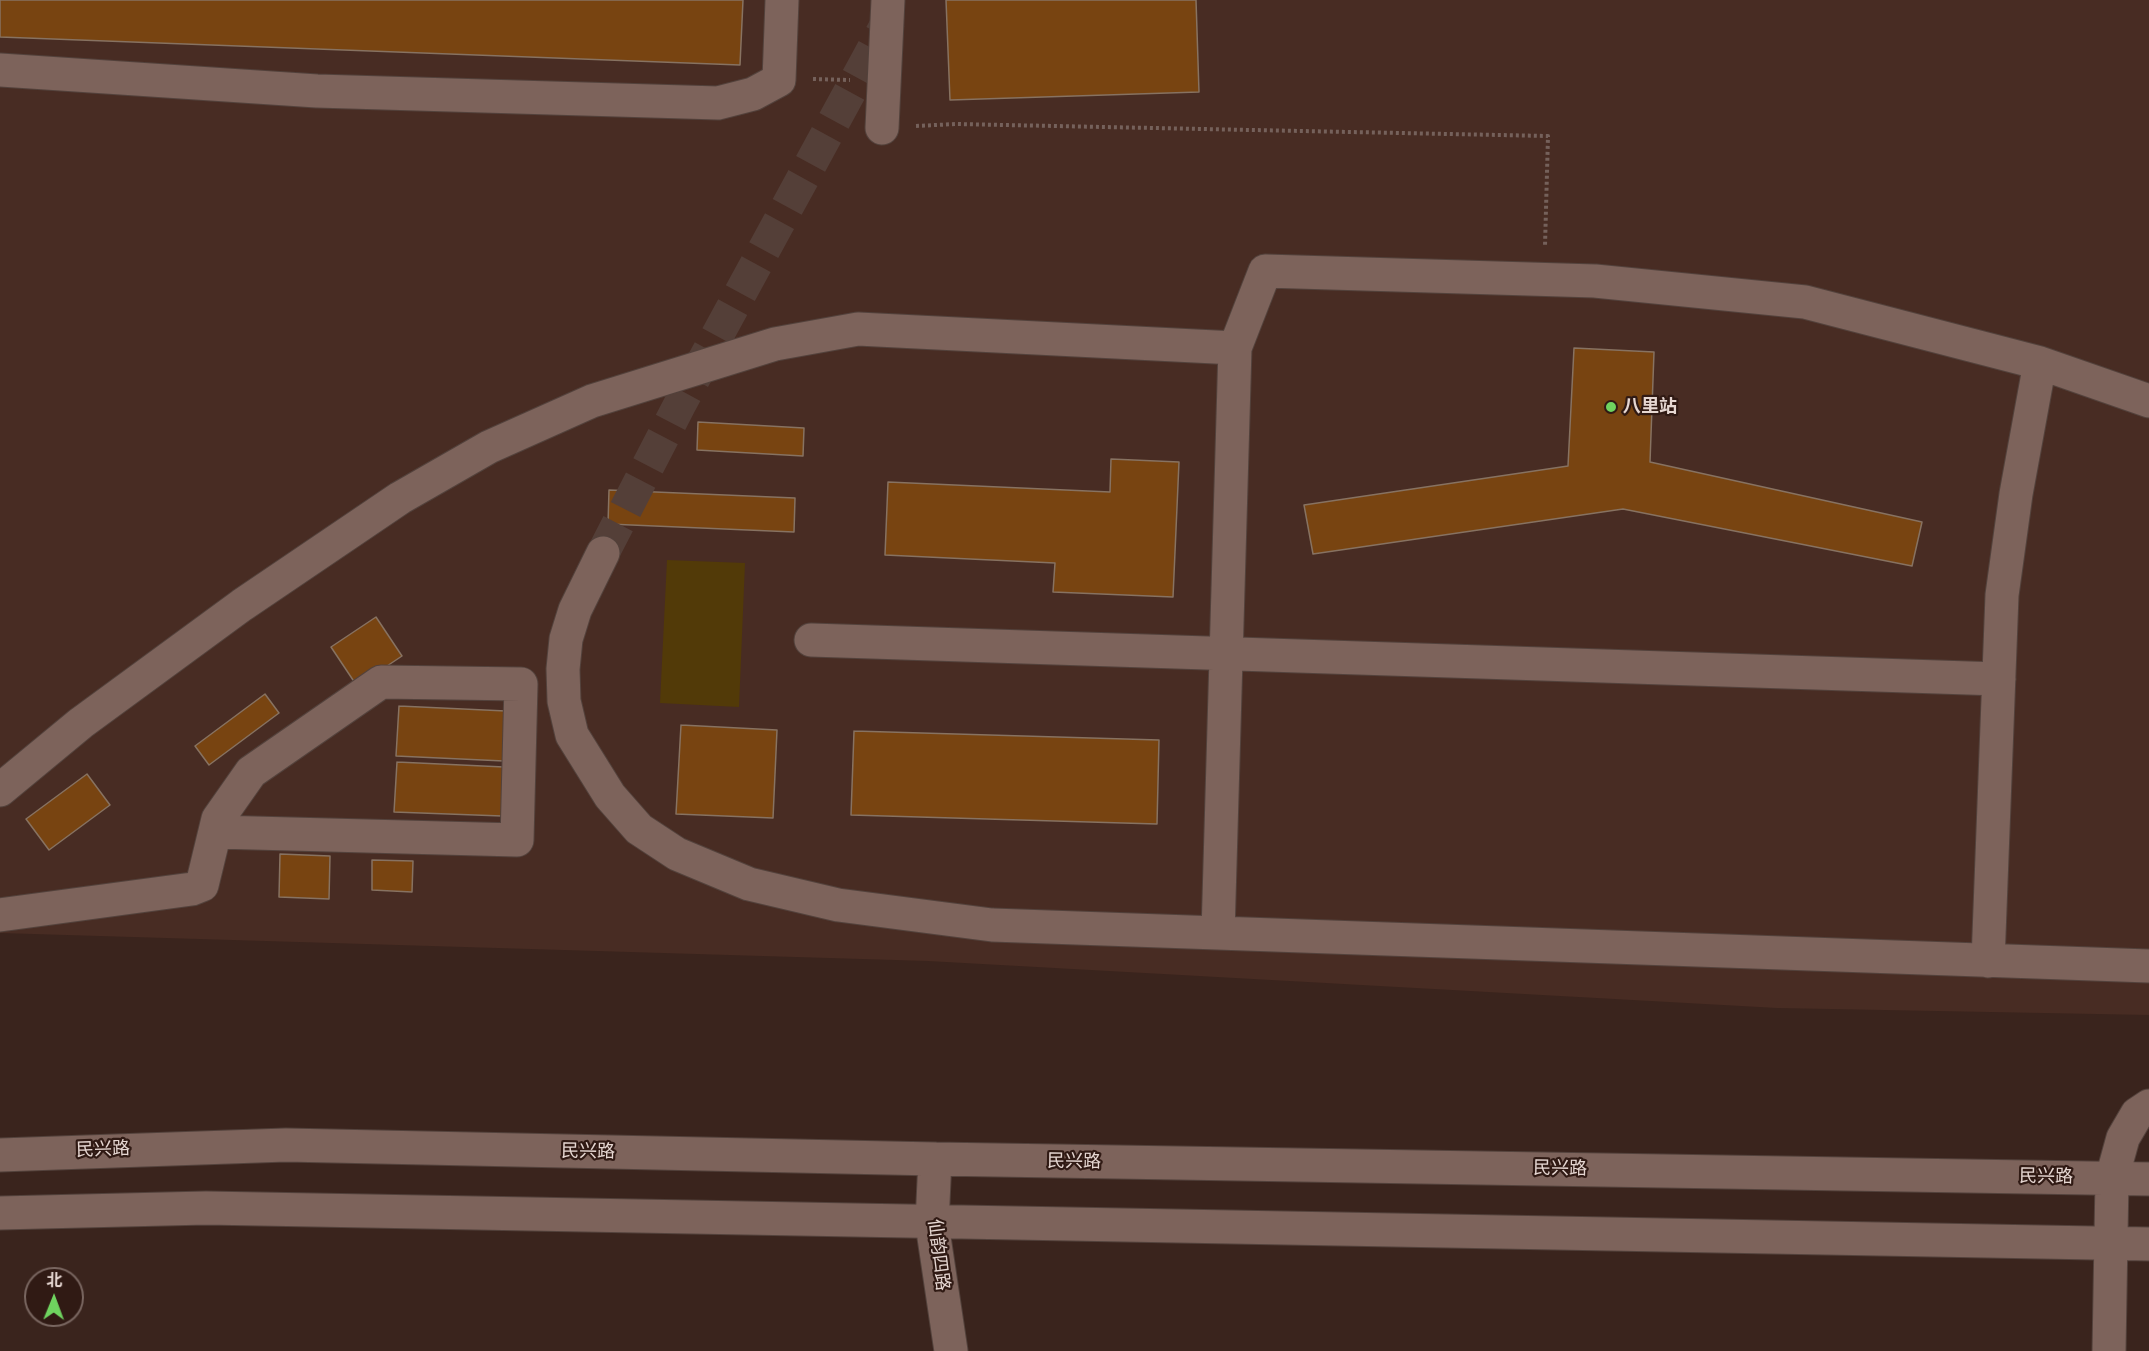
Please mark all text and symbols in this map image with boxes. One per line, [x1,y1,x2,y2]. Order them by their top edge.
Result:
place label: 八里站 [1623,396,1677,418]
marker: 八里站 [1604,400,1618,414]
street label: 民兴路 [76,1138,130,1162]
street label: 民兴路 [561,1141,615,1163]
street label: 民兴路 [1047,1151,1101,1173]
street label: 民兴路 [1533,1158,1587,1180]
street label: 民兴路 [2019,1166,2073,1188]
street label: 仙韵四路 [923,1218,953,1292]
north arrow [24,1267,84,1327]
text: 北 [46,1270,62,1291]

